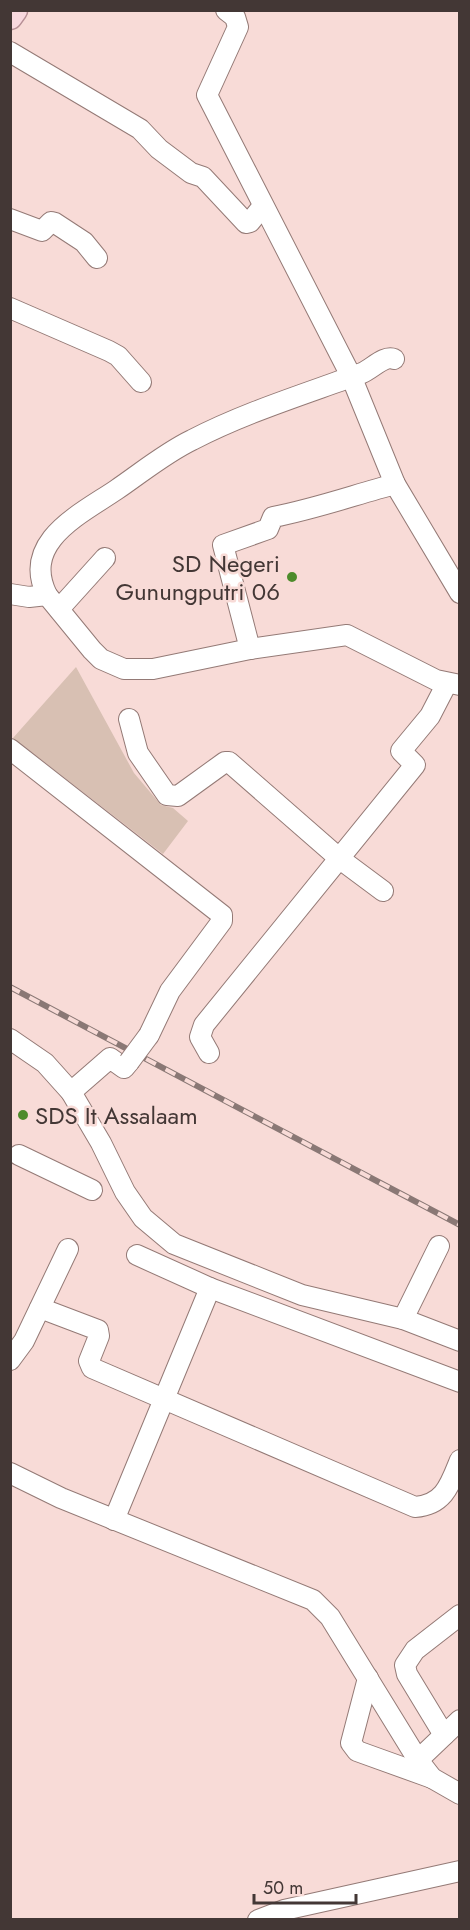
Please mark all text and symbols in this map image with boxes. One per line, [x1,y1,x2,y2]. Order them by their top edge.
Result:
place label: SD Negeri Gunungputri 06 [115,546,280,609]
marker: SD Negeri Gunungputri 06 [285,570,299,584]
place label: SDS It Assalaam [35,1098,198,1133]
marker: SDS It Assalaam [16,1108,30,1122]
scale bar [254,1867,356,1905]
text: 50 m [263,1875,303,1901]

